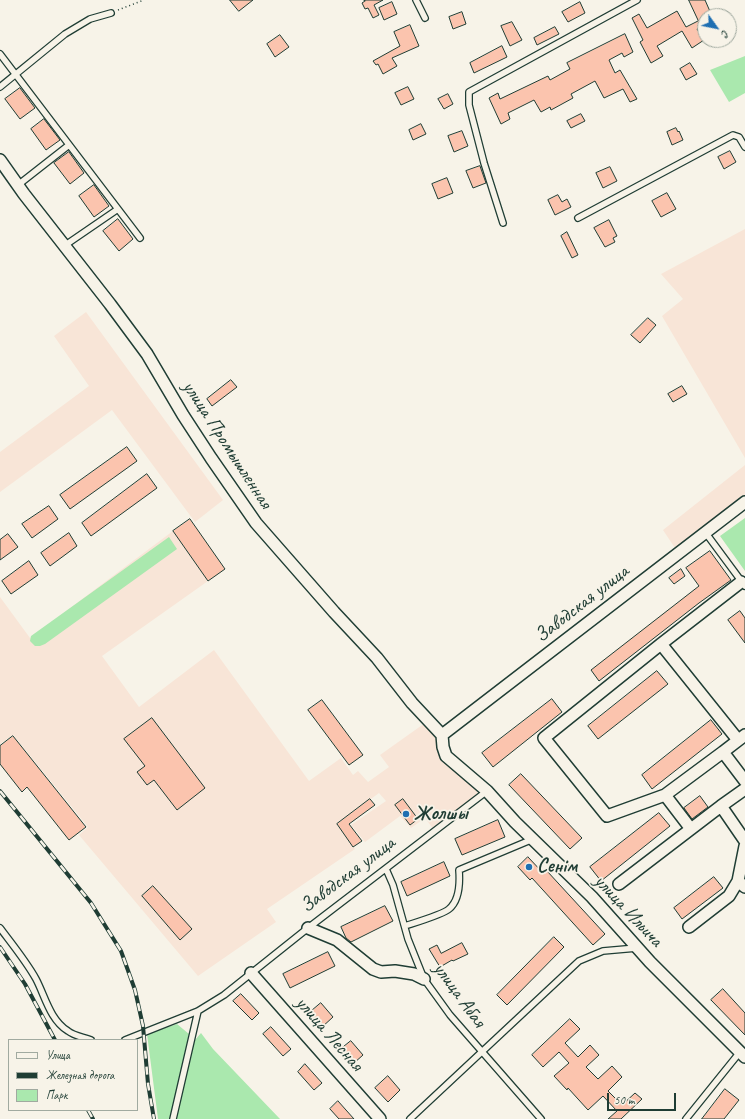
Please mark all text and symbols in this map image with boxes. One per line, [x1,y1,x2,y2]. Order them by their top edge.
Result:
north arrow [697,8,737,48]
text: С [719,28,734,40]
street label: улица Промышленная [177,376,277,514]
street label: Заводская улица [530,560,634,648]
place label: Жолшы [414,802,467,826]
marker: Жолшы [401,809,411,819]
street label: Заводская улица [296,832,400,918]
place label: Сенiм [537,855,577,879]
marker: Сенiм [524,862,534,872]
street label: улица Ильича [588,870,668,952]
street label: улица Абая [427,958,491,1032]
street label: улица Лесная [290,992,368,1076]
legend [8,1039,138,1111]
text: Улица [46,1047,70,1063]
text: Железная дорога [46,1067,114,1083]
scale bar [609,1085,678,1111]
text: Парк [46,1087,67,1103]
text: 50 m [614,1092,634,1108]

